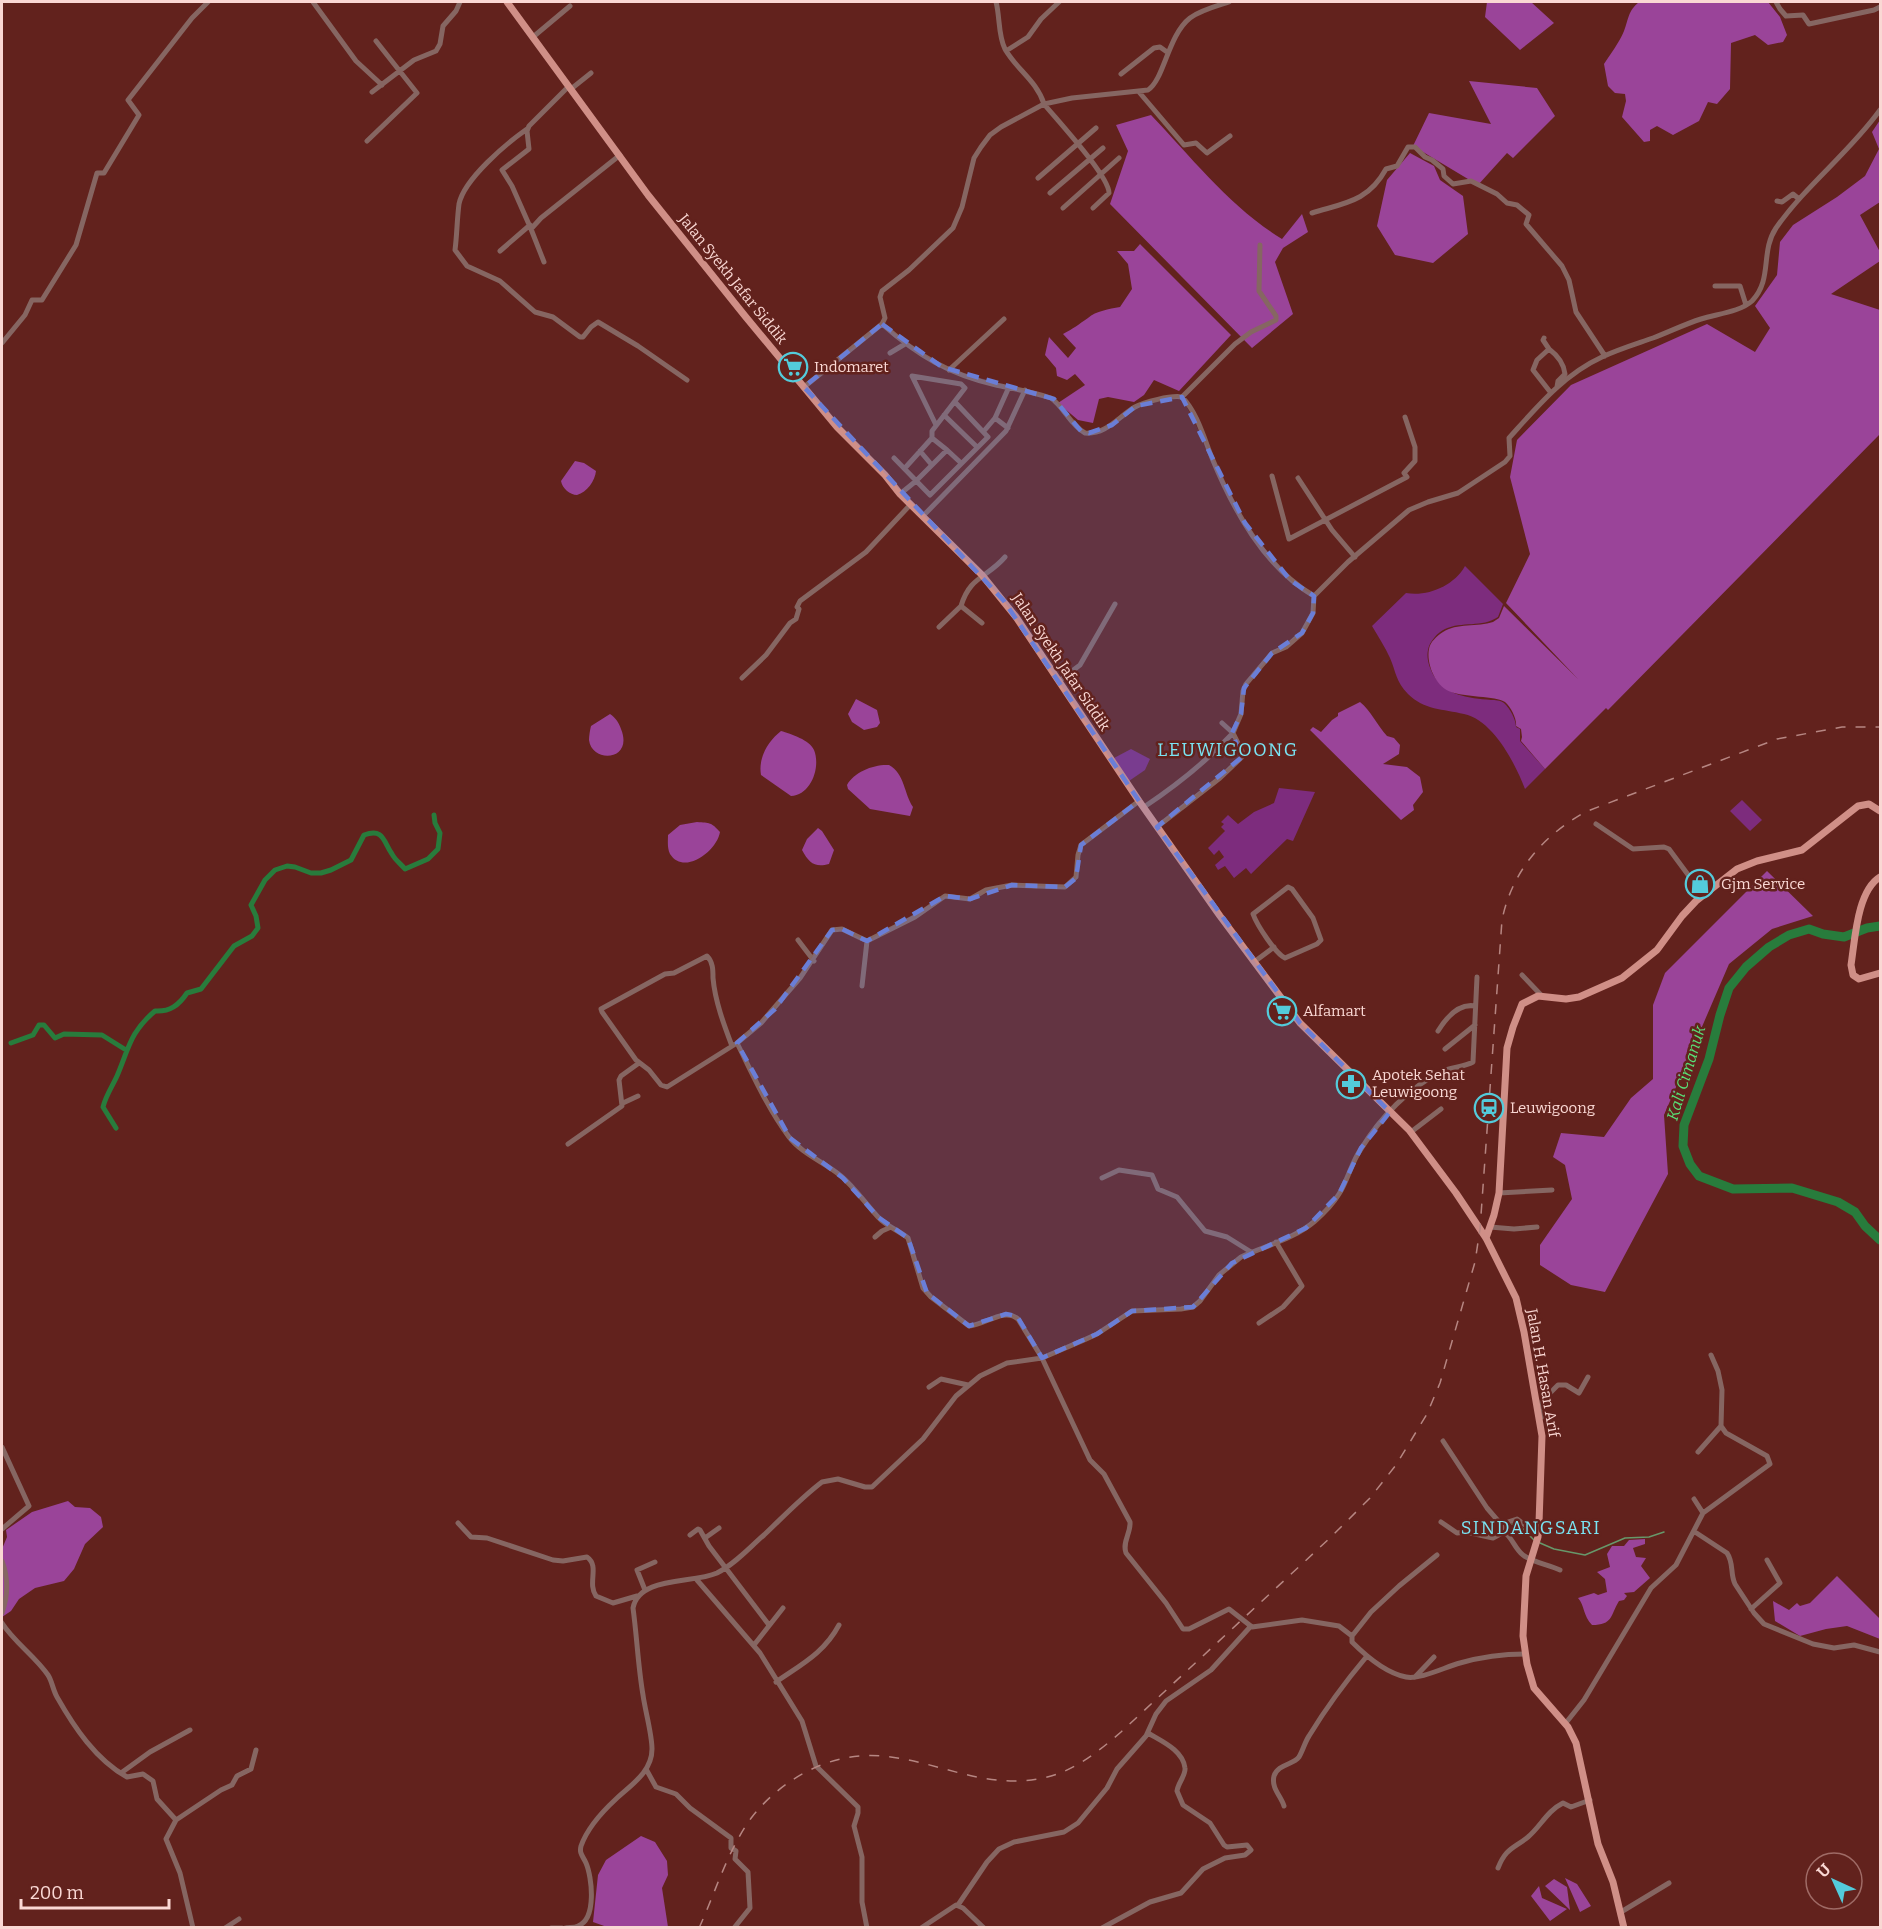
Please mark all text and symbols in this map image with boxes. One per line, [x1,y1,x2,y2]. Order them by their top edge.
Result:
street label: Jalan Syekh Jafar Siddik [674,210,791,348]
supermarket icon: Indomaret [777,351,809,383]
place label: Indomaret [814,358,889,376]
street label: Jalan Syekh Jafar Siddik [1008,589,1114,735]
district label: LEUWIGOONG [1157,739,1299,761]
shop icon: Gjm Service [1684,868,1716,900]
place label: Gjm Service [1721,875,1805,893]
supermarket icon: Alfamart [1266,995,1298,1027]
place label: Alfamart [1303,1002,1366,1020]
water label: Kali Cimanuk [1663,1023,1709,1123]
place label: Apotek Sehat Leuwigoong [1372,1066,1465,1101]
pharmacy icon: Apotek Sehat Leuwigoong [1335,1068,1367,1100]
station icon: Leuwigoong [1473,1092,1505,1124]
place label: Leuwigoong [1510,1099,1595,1117]
street label: Jalan H. Hasan Arif [1523,1306,1563,1440]
district label: SINDANGSARI [1461,1517,1601,1539]
north arrow [1804,1851,1864,1911]
text: U [1813,1860,1835,1882]
scale bar [21,1872,170,1910]
text: 200 m [30,1882,84,1904]

